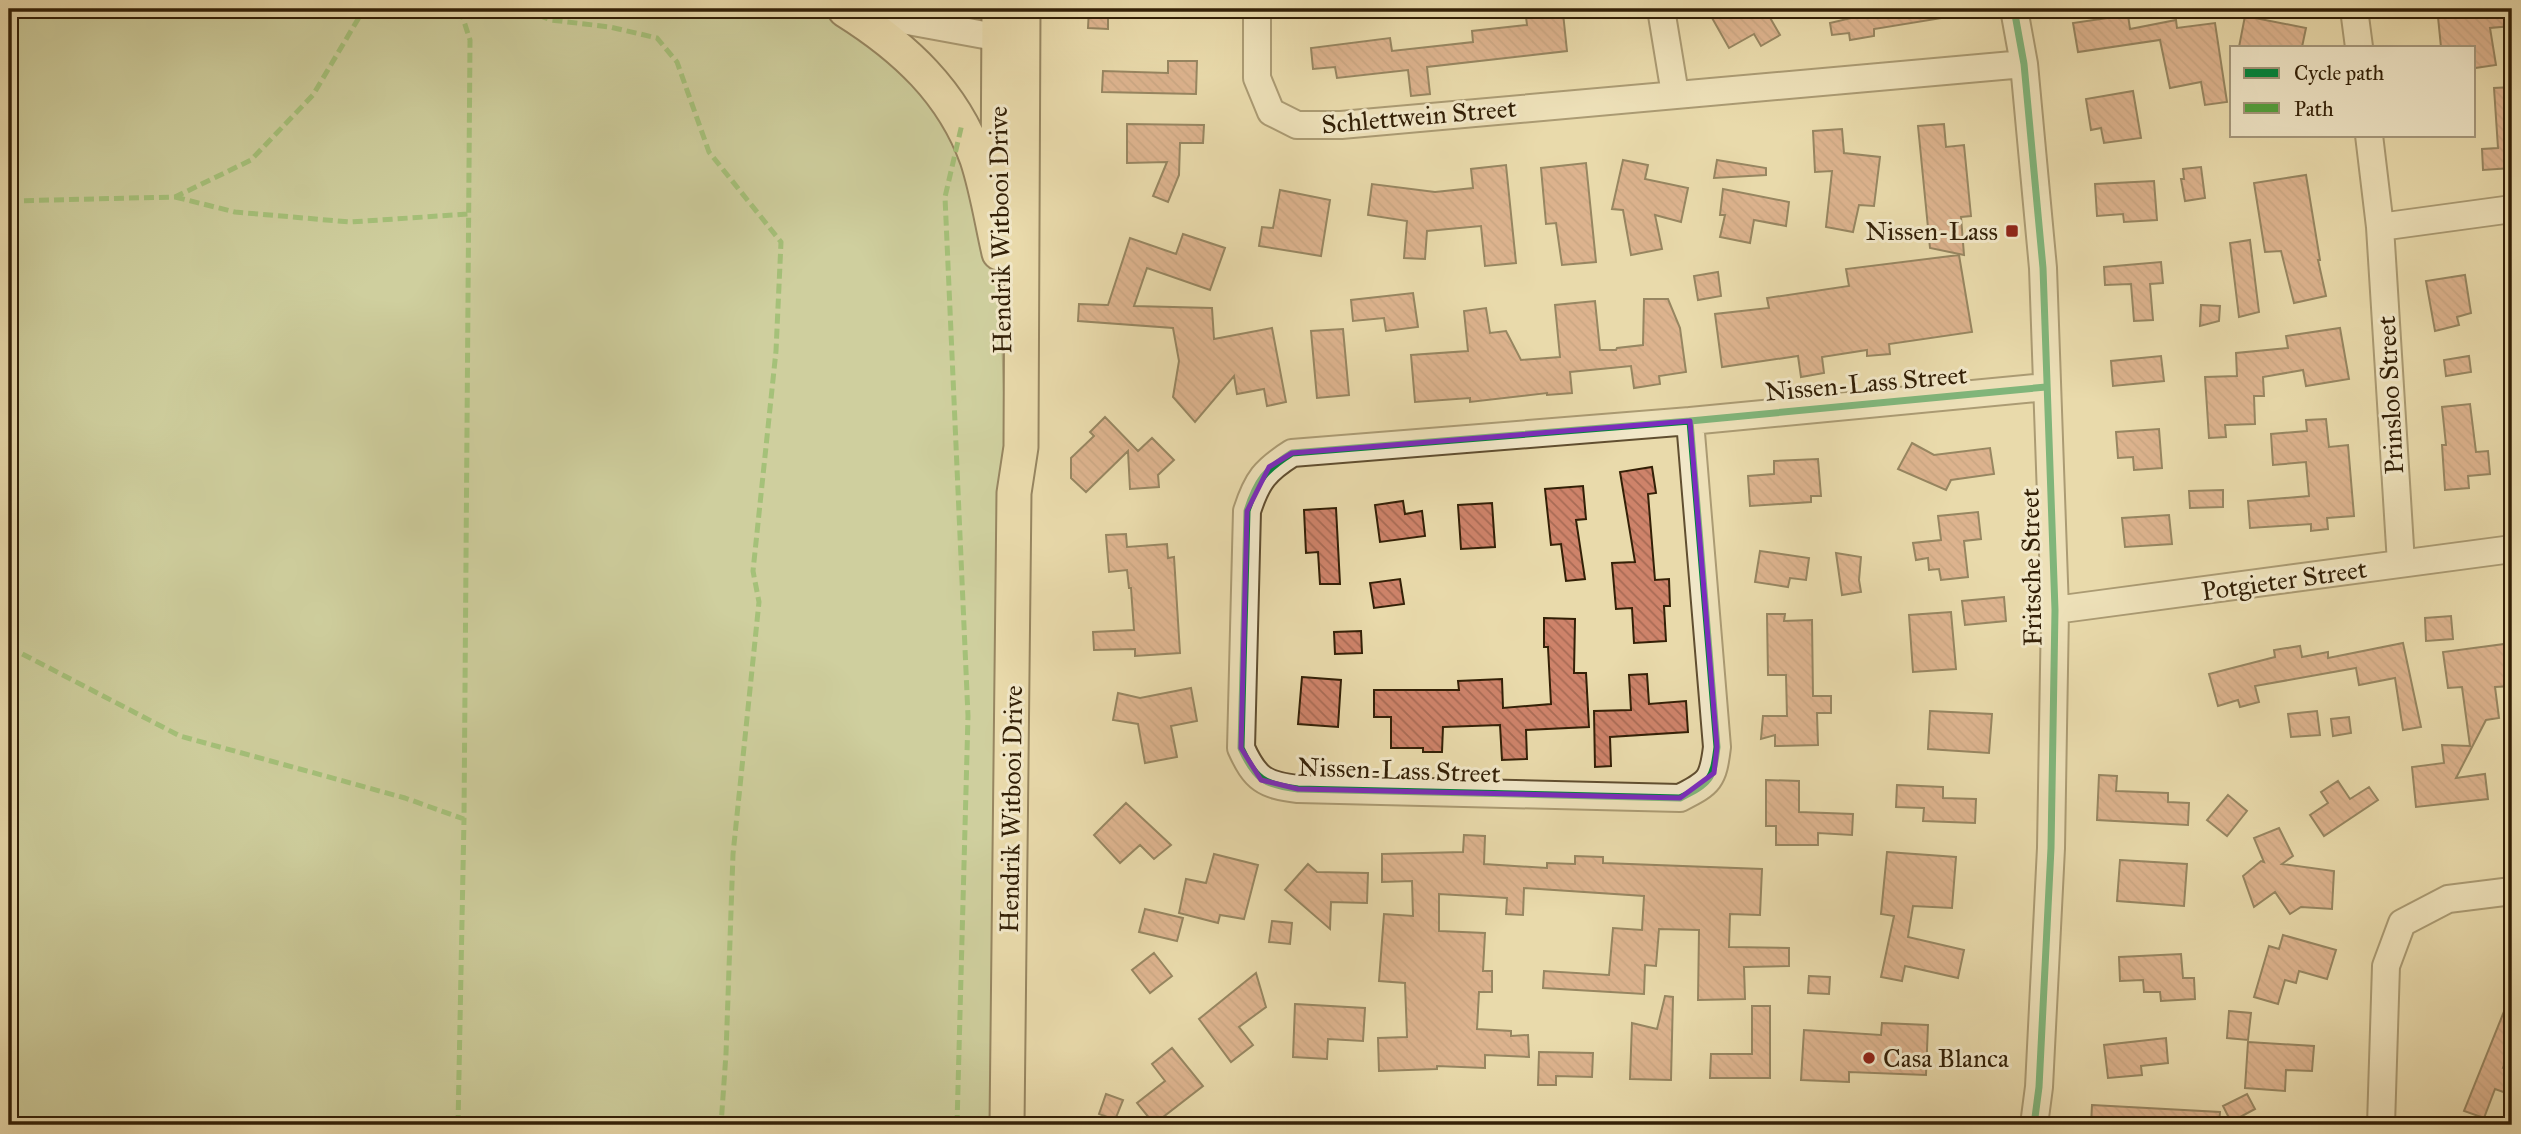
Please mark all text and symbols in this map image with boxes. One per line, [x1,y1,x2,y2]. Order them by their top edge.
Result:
legend [2230,46,2476,136]
text: Cycle path [2294,60,2385,86]
street label: Schlettwein Street [1320,92,1518,140]
text: Path [2294,96,2334,122]
street label: Hendrik Witbooi Drive [982,106,1018,354]
place label: Nissen-Lass [1865,215,1998,247]
marker: Nissen-Lass [2004,223,2020,239]
street label: Prinsloo Street [2370,315,2410,475]
street label: Nissen-Lass Street [1763,358,1969,408]
street label: Fritsche Street [2014,488,2048,646]
street label: Potgieter Street [2199,553,2369,607]
street label: Hendrik Witbooi Drive [993,685,1029,933]
street label: Nissen-Lass Street [1297,750,1501,790]
place label: Casa Blanca [1883,1042,2009,1074]
marker: Casa Blanca [1861,1050,1877,1066]

